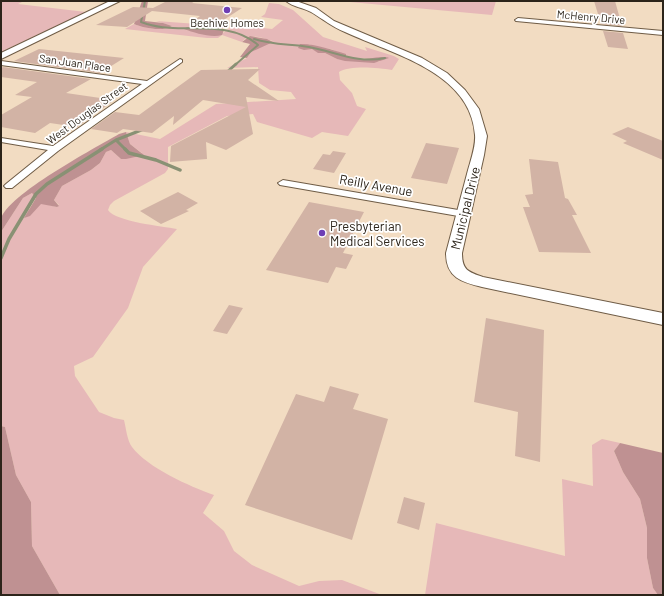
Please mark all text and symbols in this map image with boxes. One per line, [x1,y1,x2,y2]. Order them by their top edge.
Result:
marker: Beehive Homes [222,5,232,15]
street label: McHenry Drive [556,7,626,26]
place label: Beehive Homes [190,16,264,29]
street label: San Juan Place [38,51,112,74]
street label: West Douglas Street [44,79,130,146]
street label: Municipal Drive [447,165,483,251]
street label: Reilly Avenue [338,171,414,199]
place label: Presbyterian Medical Services [330,218,425,249]
marker: Presbyterian Medical Services [317,228,327,238]

